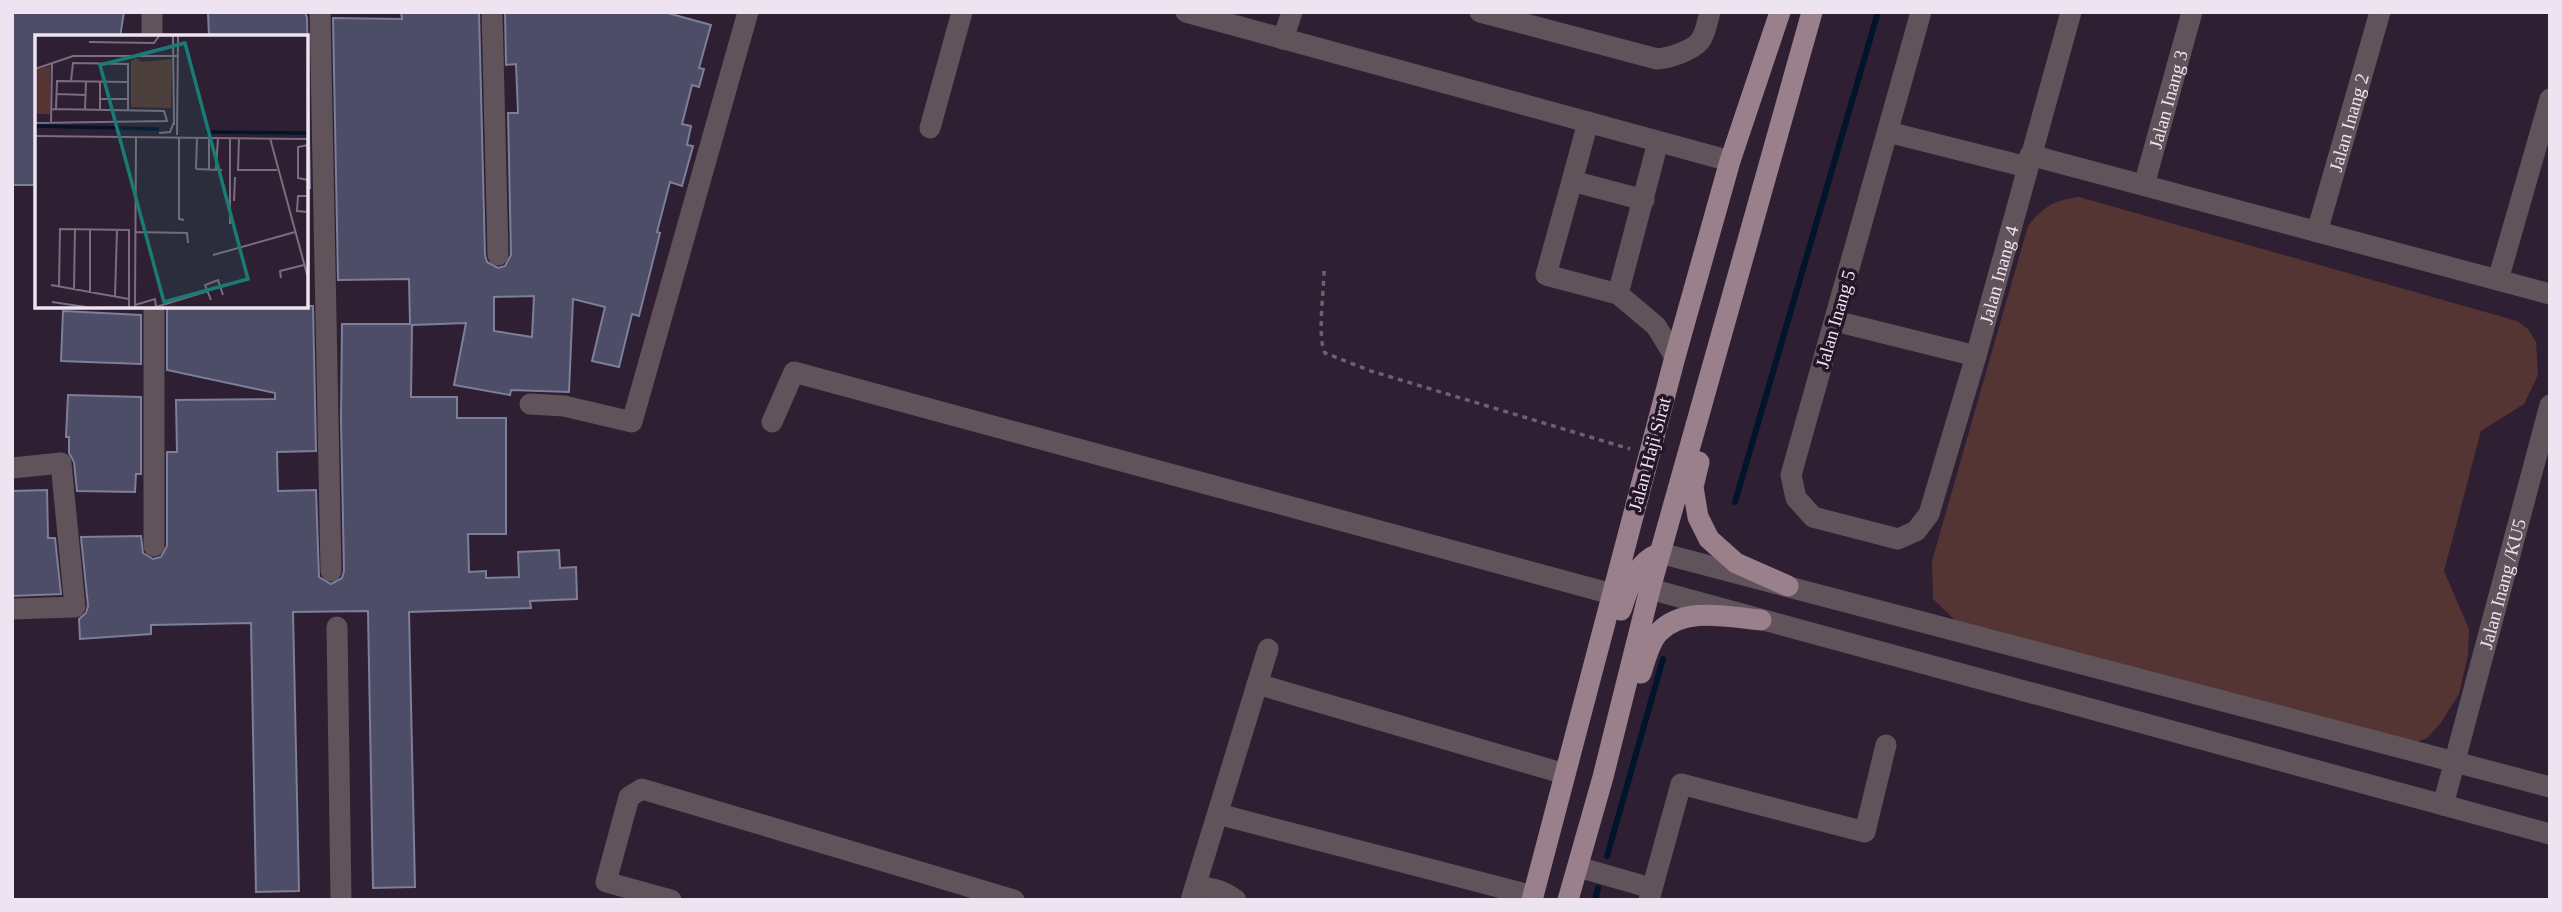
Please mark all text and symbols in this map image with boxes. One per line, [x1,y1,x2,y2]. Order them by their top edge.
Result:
inset map [35,35,308,308]
street label: Jalan Inang 3 [2145,48,2192,151]
street label: Jalan Inang 2 [2325,71,2373,174]
street label: Jalan Inang 4 [1975,223,2023,326]
street label: Jalan Inang 5 [1811,268,1860,371]
street label: Jalan Haji Sirat [1624,394,1675,513]
street label: Jalan Inang /KU5 [2475,516,2530,651]

